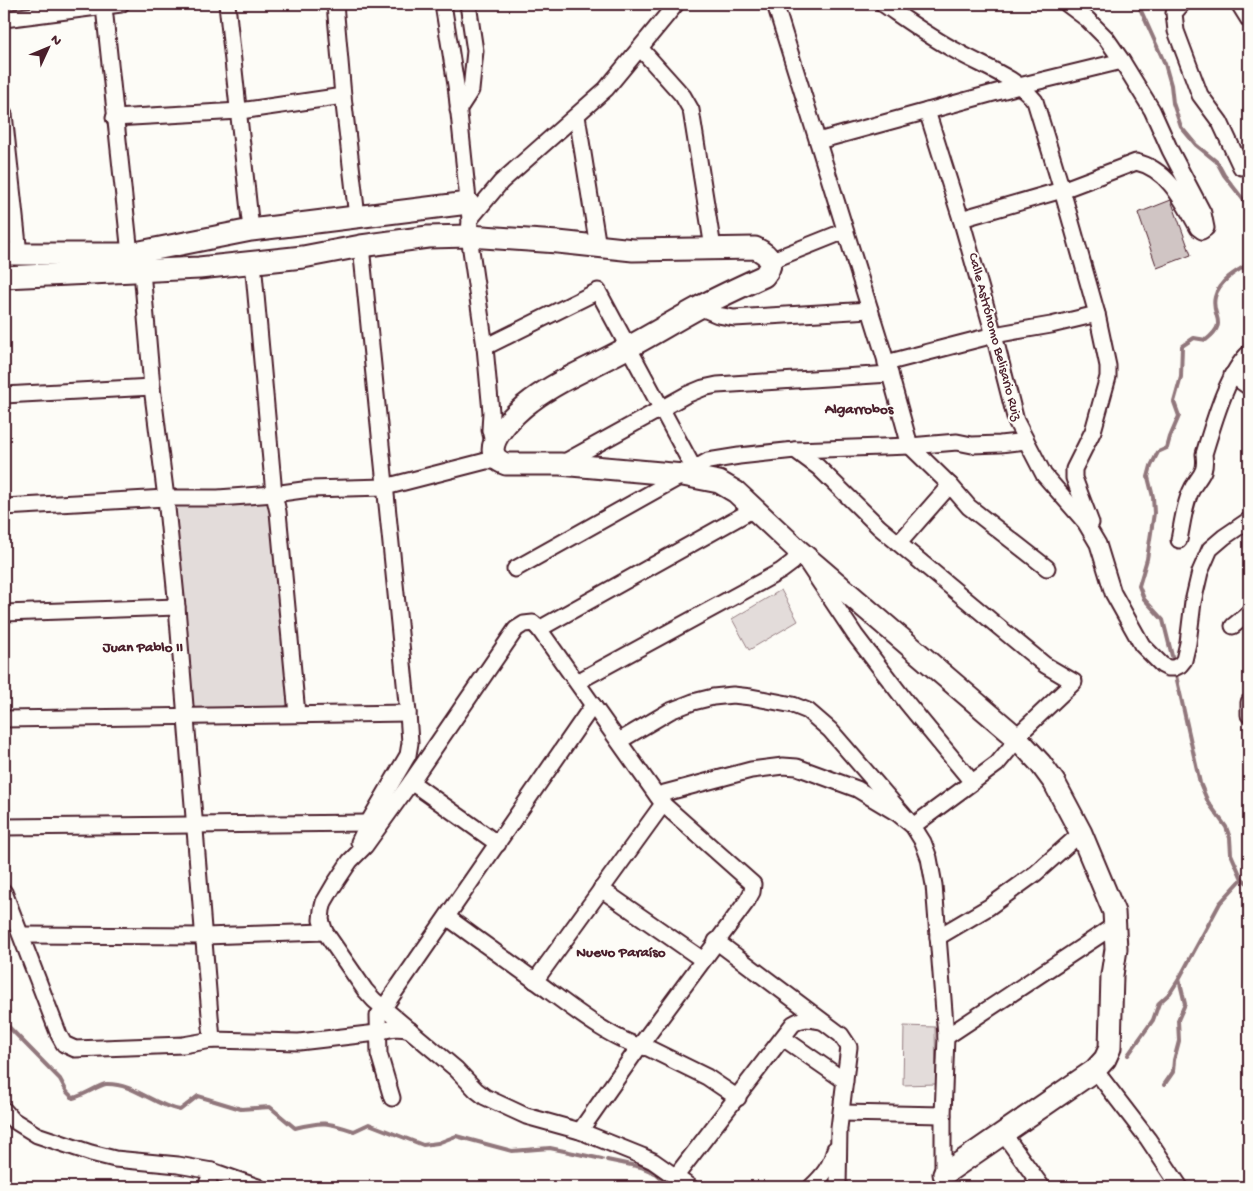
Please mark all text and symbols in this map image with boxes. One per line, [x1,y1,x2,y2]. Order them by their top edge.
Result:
north arrow [22,22,72,72]
text: N [46,32,65,50]
street label: Calle Astrónomo Belisario Ruiz [963,251,1025,424]
district label: Algarrobos [824,401,895,419]
district label: Juan Pablo II [102,639,184,657]
district label: Nuevo Paraíso [576,944,666,962]

